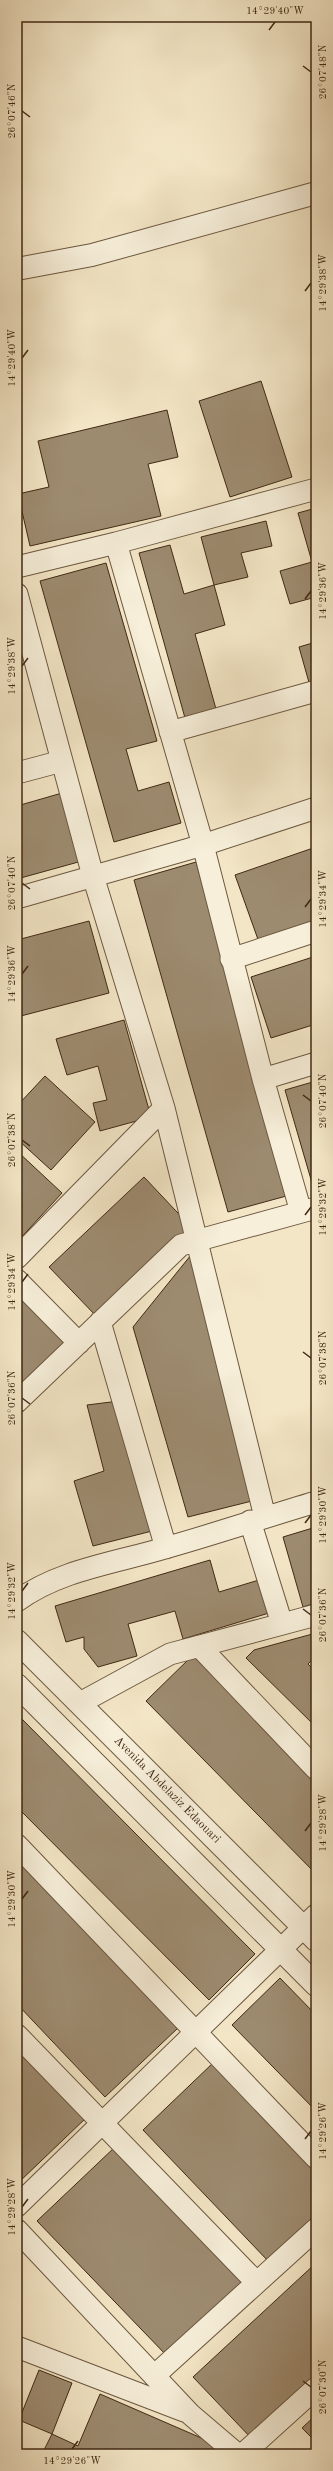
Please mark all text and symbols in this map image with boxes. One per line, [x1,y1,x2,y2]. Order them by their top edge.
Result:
text: 14°29'40"W [246,6,304,16]
text: 26°07'48"N [318,44,328,99]
text: 26°07'46"N [7,83,17,138]
text: 14°29'38"W [318,254,328,312]
text: 14°29'40"W [7,329,17,387]
text: 14°29'36"W [318,562,328,620]
text: 14°29'38"W [7,637,17,695]
text: 26°07'40"N [7,855,17,910]
text: 14°29'34"W [318,870,328,928]
text: 14°29'36"W [7,945,17,1003]
text: 26°07'40"N [318,1073,328,1128]
text: 26°07'38"N [7,1112,17,1167]
text: 14°29'32"W [318,1178,328,1236]
text: 14°29'34"W [7,1253,17,1311]
text: 26°07'38"N [318,1330,328,1385]
text: 26°07'36"N [7,1370,17,1425]
text: 14°29'30"W [318,1486,328,1544]
text: 14°29'32"W [7,1562,17,1620]
text: 26°07'36"N [318,1587,328,1642]
street label: Avenida Abdelaziz Edaouari [111,1734,223,1846]
text: 14°29'28"W [318,1794,328,1852]
text: 14°29'30"W [7,1870,17,1928]
text: 14°29'26"W [318,2102,328,2160]
text: 14°29'28"W [7,2178,17,2236]
text: 26°07'30"N [318,2359,328,2414]
text: 14°29'26"W [43,2456,101,2466]

